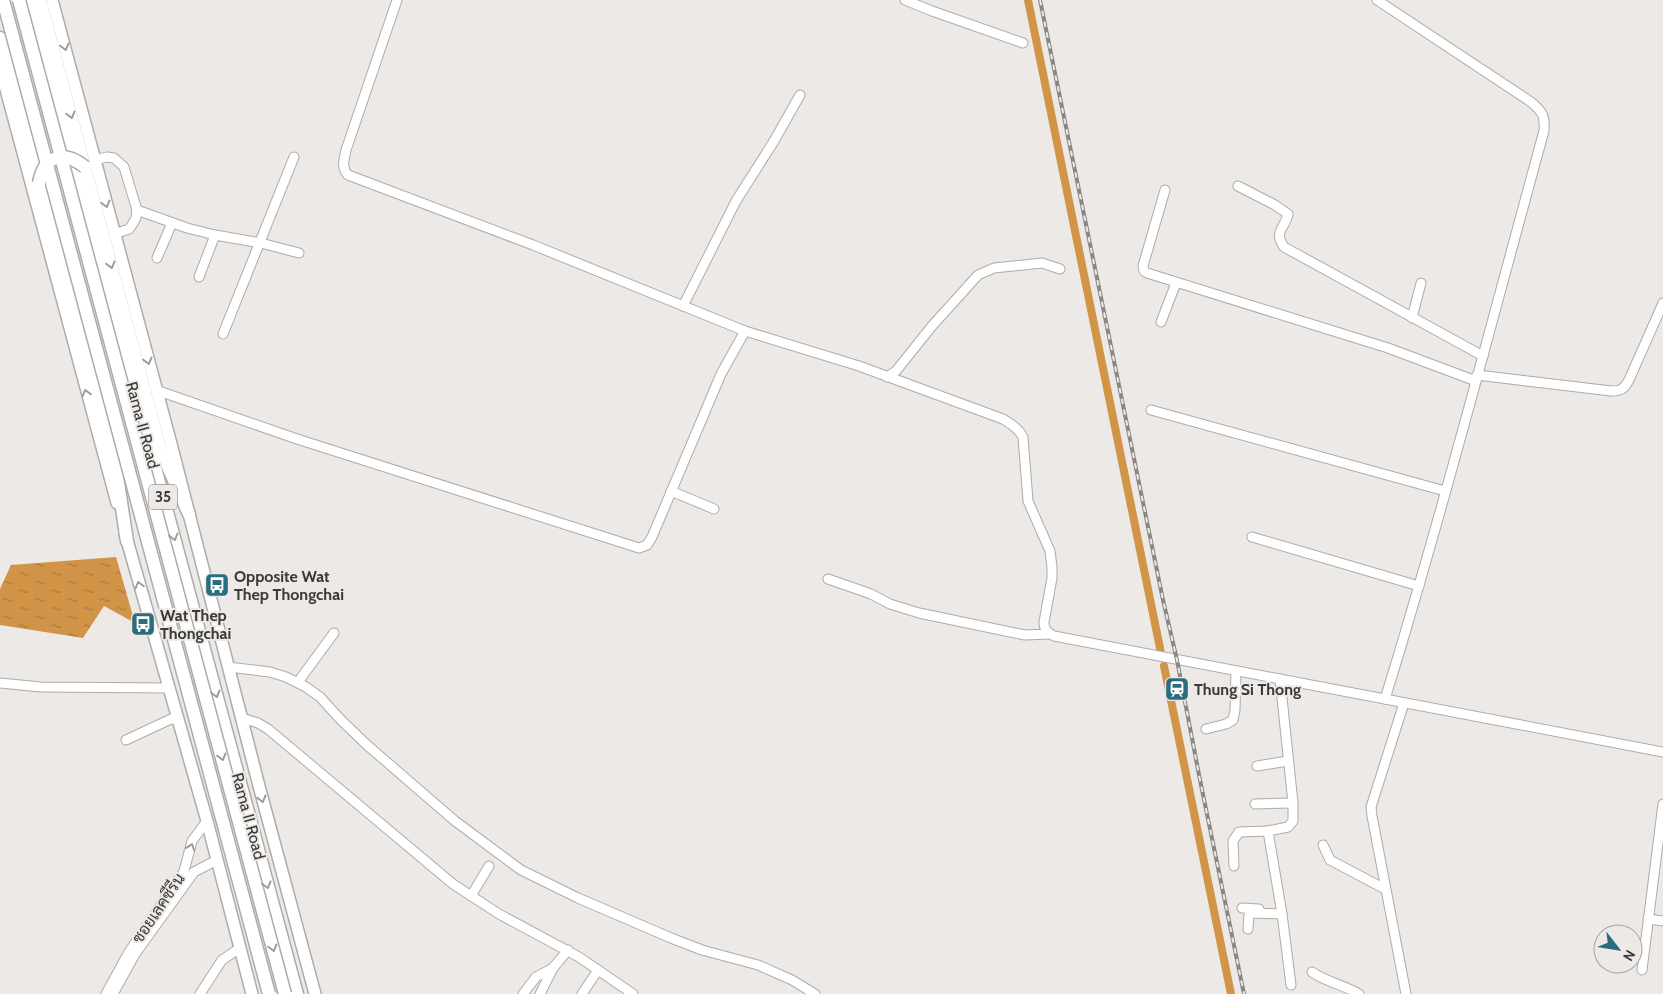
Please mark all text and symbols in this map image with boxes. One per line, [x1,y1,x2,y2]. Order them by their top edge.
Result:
one-way arrow [59,43,69,51]
one-way arrow [65,110,76,119]
one-way arrow [100,200,111,209]
one-way arrow [106,260,116,268]
one-way arrow [143,357,153,365]
street label: Rama II Road [122,380,163,471]
one-way arrow [82,390,92,398]
road number: 35 [149,484,177,510]
one-way arrow [168,533,179,541]
place label: Opposite Wat Thep Thongchai [234,567,344,604]
bus stop icon: Opposite Wat Thep Thongchai [204,572,230,598]
one-way arrow [135,582,145,590]
place label: Wat Thep Thongchai [160,606,231,643]
bus stop icon: Wat Thep Thongchai [130,611,156,637]
station icon: Thung Si Thong [1164,676,1190,702]
place label: Thung Si Thong [1194,680,1301,699]
one-way arrow [210,689,221,698]
one-way arrow [216,752,226,761]
street label: Rama II Road [228,771,269,862]
one-way arrow [256,794,267,803]
one-way arrow [186,843,196,852]
street label: ซอยเลคซีรีน [126,869,189,947]
one-way arrow [262,880,272,888]
north arrow [1593,924,1643,974]
one-way arrow [267,943,278,952]
text: N [1619,947,1639,965]

